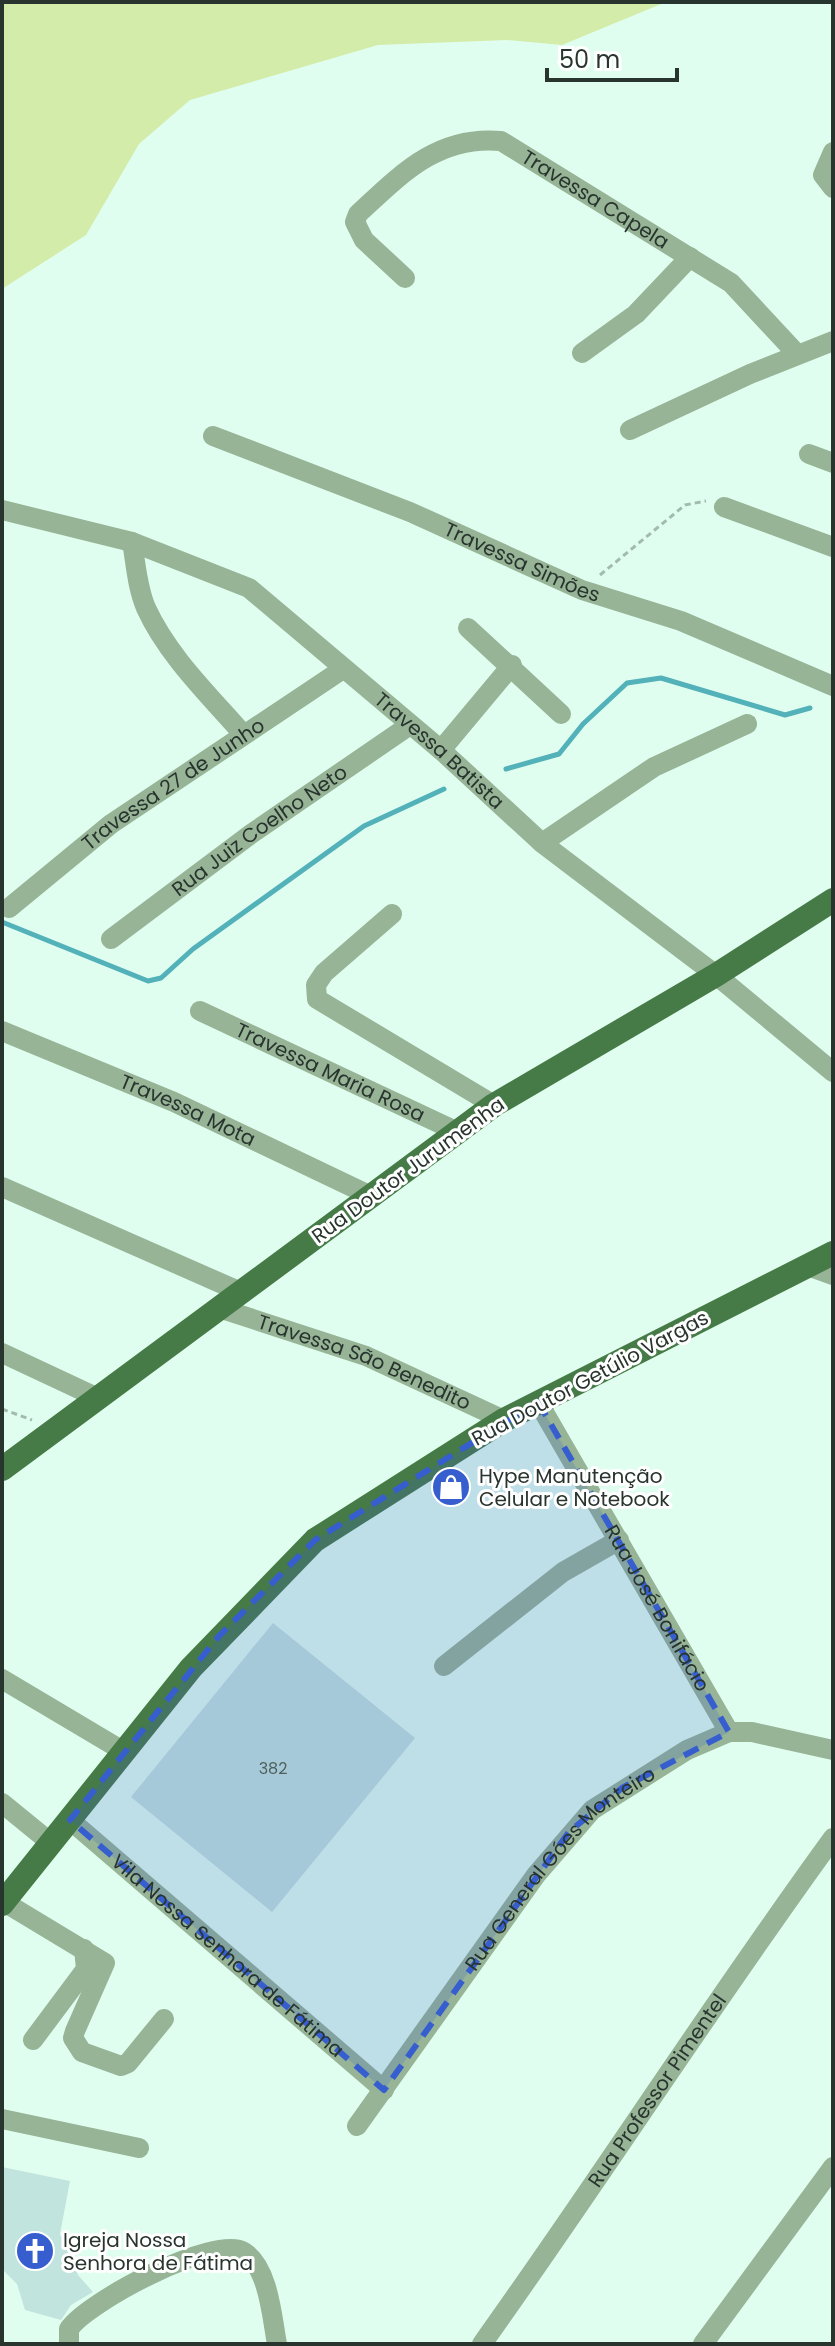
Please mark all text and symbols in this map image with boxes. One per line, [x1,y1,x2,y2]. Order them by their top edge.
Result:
scale bar [547,32,677,82]
text: 50 m [559,43,620,76]
street label: Travessa Capela [516,143,674,255]
street label: Travessa Simões [440,515,603,609]
street label: Travessa Batista [368,686,510,815]
street label: Travessa 27 de Junho [76,711,270,857]
street label: Rua Juiz Coelho Neto [166,758,353,903]
street label: Travessa Maria Rosa [231,1016,430,1129]
street label: Travessa Mota [116,1067,260,1153]
street label: Rua Doutor Jurumenha [306,1090,510,1250]
street label: Rua Doutor Getúlio Vargas [467,1304,713,1452]
street label: Travessa São Benedito [254,1308,475,1417]
place label: Hype Manutenção Celular e Notebook [479,1462,670,1513]
shop icon: Hype Manutenção Celular e Notebook [430,1466,472,1508]
street label: Rua José Bonifácio [598,1519,717,1696]
house number: 382 [259,1757,287,1780]
street label: Rua General Góes Monteiro [458,1760,661,1976]
street label: Vila Nossa Senhora de Fátima [105,1847,350,2064]
street label: Rua Professor Pimentel [581,1988,733,2193]
place label: Igreja Nossa Senhora de Fátima [63,2226,253,2277]
church icon: Igreja Nossa Senhora de Fátima [14,2230,56,2272]

